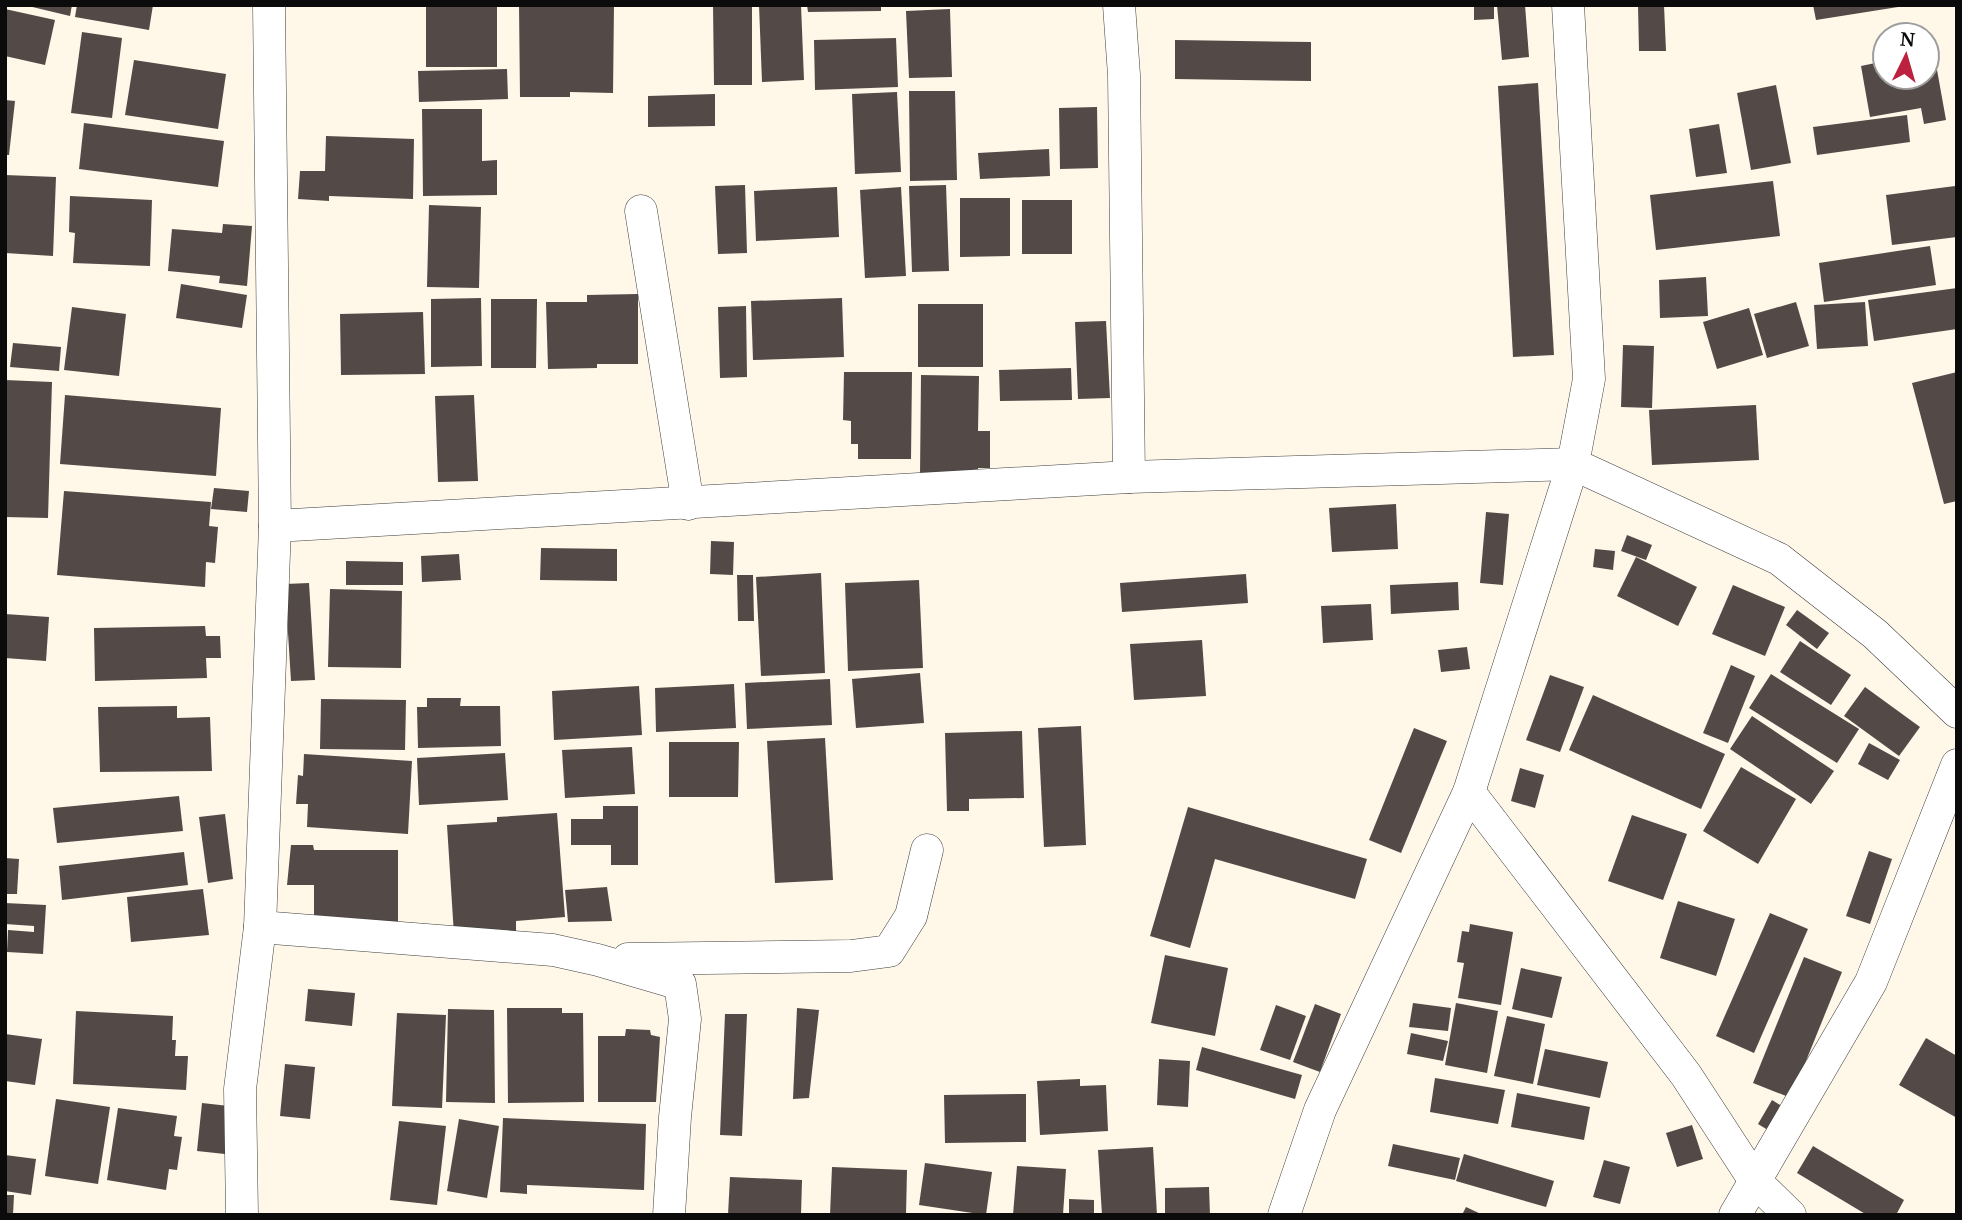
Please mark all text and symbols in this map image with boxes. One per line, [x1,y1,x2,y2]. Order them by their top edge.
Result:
north arrow [1871,21,1941,91]
text: N [1899,25,1916,53]

